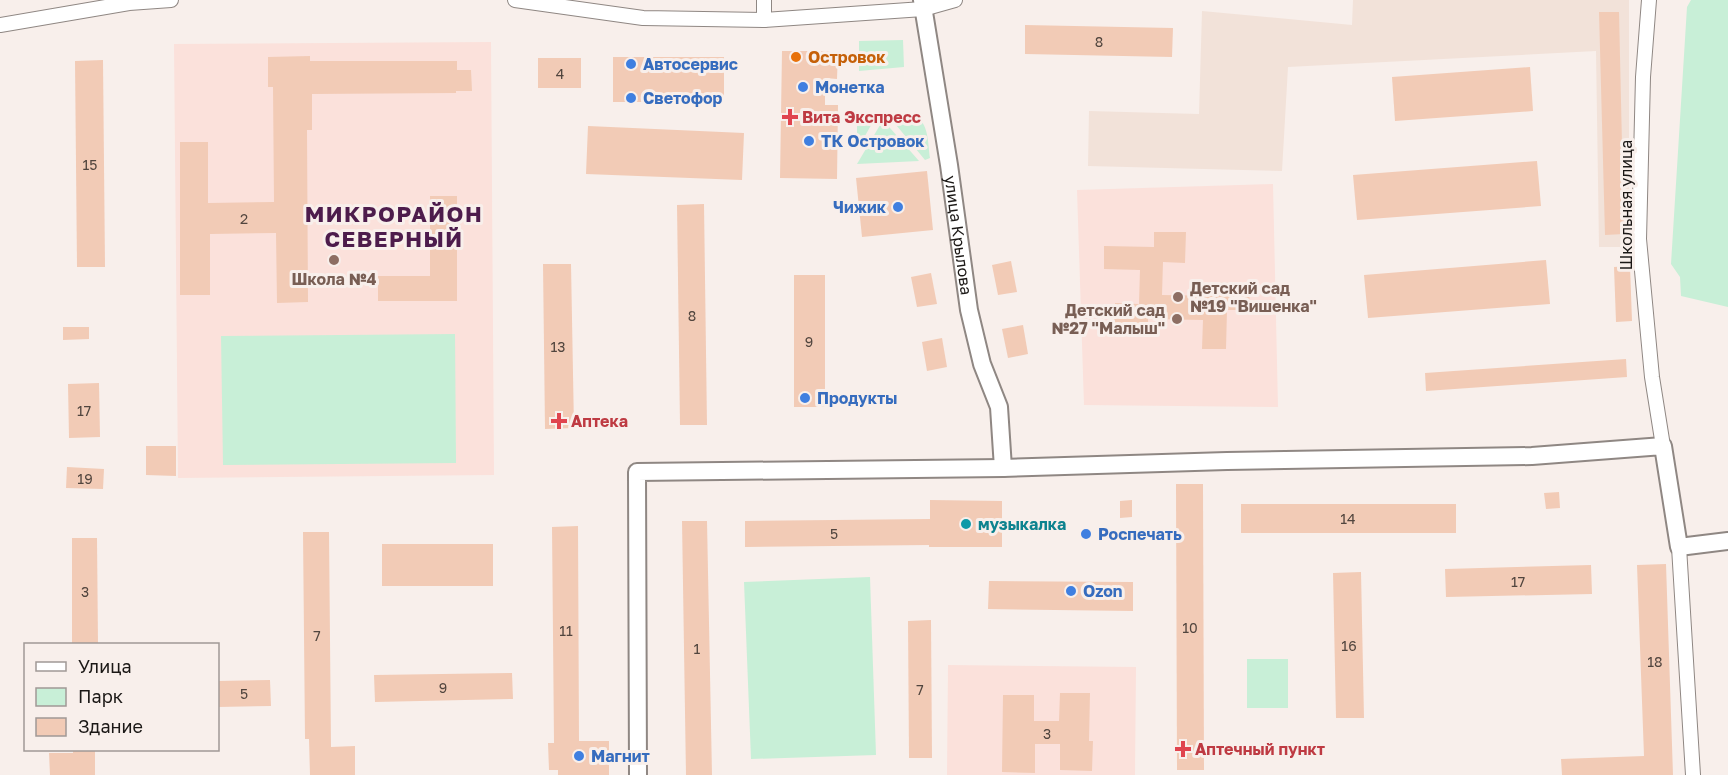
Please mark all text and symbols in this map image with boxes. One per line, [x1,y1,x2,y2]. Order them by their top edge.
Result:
house number: 8 [1095,33,1103,50]
place label: Островок [808,47,886,67]
marker: Островок [789,50,803,64]
place label: Автосервис [643,54,738,74]
marker: Автосервис [624,57,638,71]
house number: 4 [556,65,564,82]
place label: Монетка [815,77,885,97]
marker: Монетка [796,80,810,94]
place label: Светофор [643,88,723,108]
marker: Светофор [624,91,638,105]
place label: Вита Экспресс [802,107,921,127]
marker: Вита Экспресс [783,110,797,124]
place label: ТК Островок [821,131,925,151]
marker: ТК Островок [802,134,816,148]
street label: Школьная улица [1616,140,1636,270]
house number: 15 [83,156,97,173]
street label: улица Крылова [941,174,977,296]
place label: Чижик [833,197,887,217]
district label: МИКРОРАЙОН СЕВЕРНЫЙ [305,200,483,252]
marker: Чижик [891,200,905,214]
house number: 2 [240,210,248,227]
marker: Школа №4 [327,253,341,267]
place label: Школа №4 [292,269,376,289]
place label: Детский сад №19 "Вишенка" [1190,278,1317,316]
marker: Детский сад №19 "Вишенка" [1171,290,1185,304]
place label: Детский сад №27 "Малыш" [1051,300,1165,338]
house number: 8 [688,307,696,324]
marker: Детский сад №27 "Малыш" [1170,312,1184,326]
house number: 9 [805,333,813,350]
house number: 13 [551,338,565,355]
place label: Продукты [817,388,897,408]
marker: Продукты [798,391,812,405]
house number: 17 [77,402,91,419]
place label: Аптека [571,411,628,431]
marker: Аптека [552,414,566,428]
house number: 19 [77,470,93,487]
house number: 14 [1340,510,1356,527]
place label: музыкалка [978,514,1066,534]
marker: музыкалка [959,517,973,531]
place label: Роспечать [1098,524,1182,544]
house number: 5 [830,525,838,542]
marker: Роспечать [1079,527,1093,541]
house number: 17 [1511,573,1525,590]
place label: Ozon [1083,581,1123,601]
house number: 3 [81,583,89,600]
marker: Ozon [1064,584,1078,598]
house number: 10 [1182,619,1198,636]
house number: 11 [559,622,573,639]
house number: 7 [313,627,321,644]
house number: 16 [1341,637,1357,654]
house number: 1 [694,640,701,657]
legend [24,643,219,751]
house number: 18 [1647,653,1663,670]
text: Улица [78,655,132,677]
house number: 9 [439,679,447,696]
house number: 7 [916,681,924,698]
text: Парк [78,685,123,707]
house number: 5 [240,685,248,702]
text: Здание [78,715,143,737]
house number: 3 [1043,725,1051,742]
place label: Аптечный пункт [1195,739,1325,759]
marker: Аптечный пункт [1176,742,1190,756]
place label: Магнит [591,746,650,766]
marker: Магнит [572,749,586,763]

